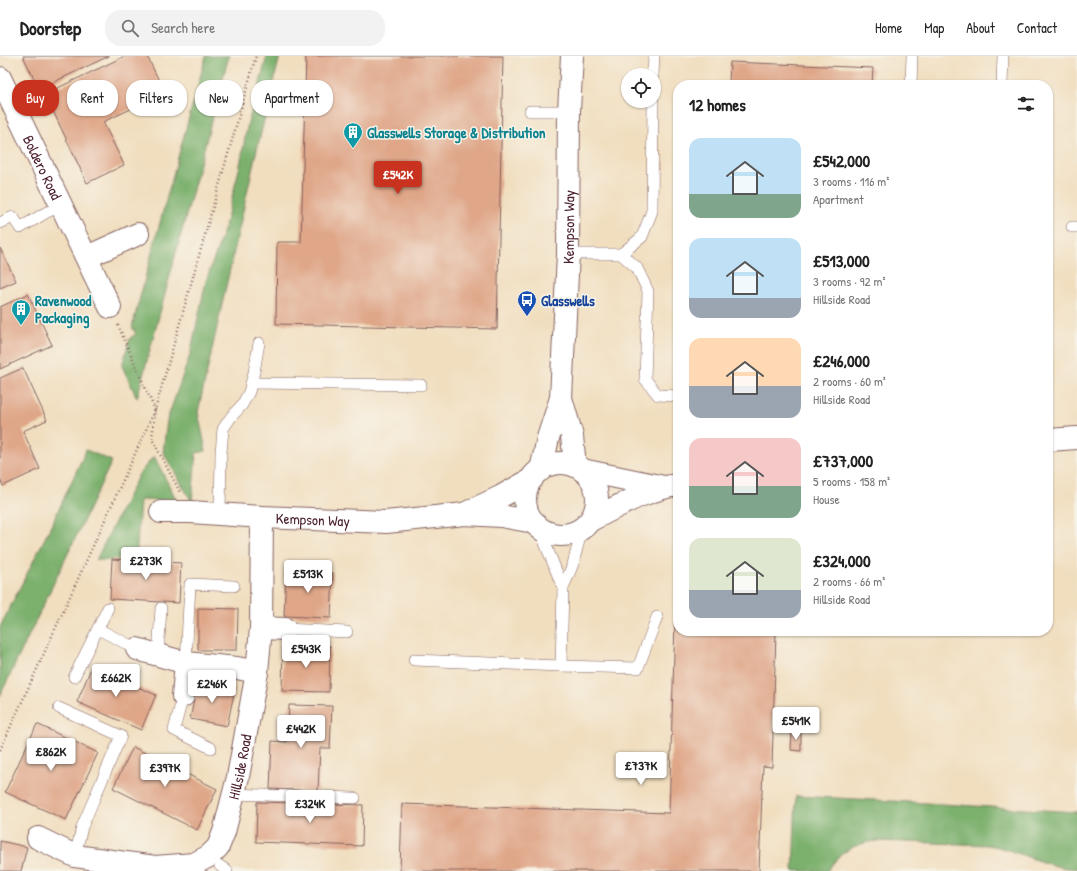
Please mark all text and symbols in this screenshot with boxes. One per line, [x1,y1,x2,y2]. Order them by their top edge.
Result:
search box [105,10,385,46]
text: Doorstep [20,15,81,41]
icon: search [119,17,141,39]
text: Search here [151,17,215,38]
text: Home [875,18,902,37]
text: Map [924,18,944,37]
text: About [966,18,995,37]
text: Contact [1017,18,1057,37]
map controls [621,68,661,108]
button: locate [621,68,661,108]
chip: Buy [12,80,59,116]
chip: Rent [67,80,118,116]
chip: Filters [126,80,187,116]
chip: New [195,80,243,116]
chip: Apartment [251,80,333,116]
text: 12 homes [689,93,746,116]
icon: filters [1015,93,1037,115]
building icon: Glasswells Storage & Distribution [342,121,364,149]
place label: Glasswells Storage & Distribution [367,122,546,144]
street label: Boldero Road [18,131,67,203]
text: £542,000 [813,149,870,172]
icon: home [721,154,769,202]
pin: £542K [370,161,426,195]
text: £542K [383,165,413,183]
text: 3 rooms · 116 m² [813,172,889,190]
street label: Kempson Way [557,190,579,264]
text: Apartment [813,190,864,208]
text: £513,000 [813,249,870,272]
icon: home [721,254,769,302]
text: 3 rooms · 92 m² [813,272,885,290]
bus stop icon: Glasswells [516,289,538,317]
place label: Ravenwood Packaging [35,290,91,329]
place label: Glasswells [541,290,595,311]
text: Hillside Road [813,290,870,308]
building icon: Ravenwood Packaging [10,298,32,326]
text: £246,000 [813,349,870,372]
icon: home [721,354,769,402]
text: 2 rooms · 60 m² [813,372,886,390]
text: Hillside Road [813,390,870,408]
text: £737,000 [813,449,873,472]
icon: home [721,454,769,502]
text: 5 rooms · 158 m² [813,472,890,490]
text: House [813,490,840,508]
street label: Kempson Way [275,507,350,531]
pin: £273K [118,547,174,581]
text: £324,000 [813,549,871,572]
text: £273K [130,551,162,569]
icon: home [721,554,769,602]
pin: £513K [280,560,336,594]
text: £513K [293,564,323,582]
text: 2 rooms · 66 m² [813,572,885,590]
text: Hillside Road [813,590,870,608]
pin: £543K [278,635,334,669]
text: £543K [291,639,321,657]
pin: £662K [88,664,144,698]
text: £662K [101,668,131,686]
pin: £246K [184,670,240,704]
text: £246K [197,674,227,692]
pin: £541K [768,707,824,741]
text: £541K [781,711,811,729]
pin: £442K [273,715,329,749]
text: £442K [286,719,316,737]
street label: Hillside Road [222,732,256,802]
pin: £862K [23,738,79,772]
text: £862K [36,742,66,760]
pin: £737K [613,752,669,786]
pin: £397K [137,754,193,788]
text: £737K [625,756,657,774]
text: £397K [150,758,180,776]
pin: £324K [282,790,338,824]
text: £324K [295,794,325,812]

